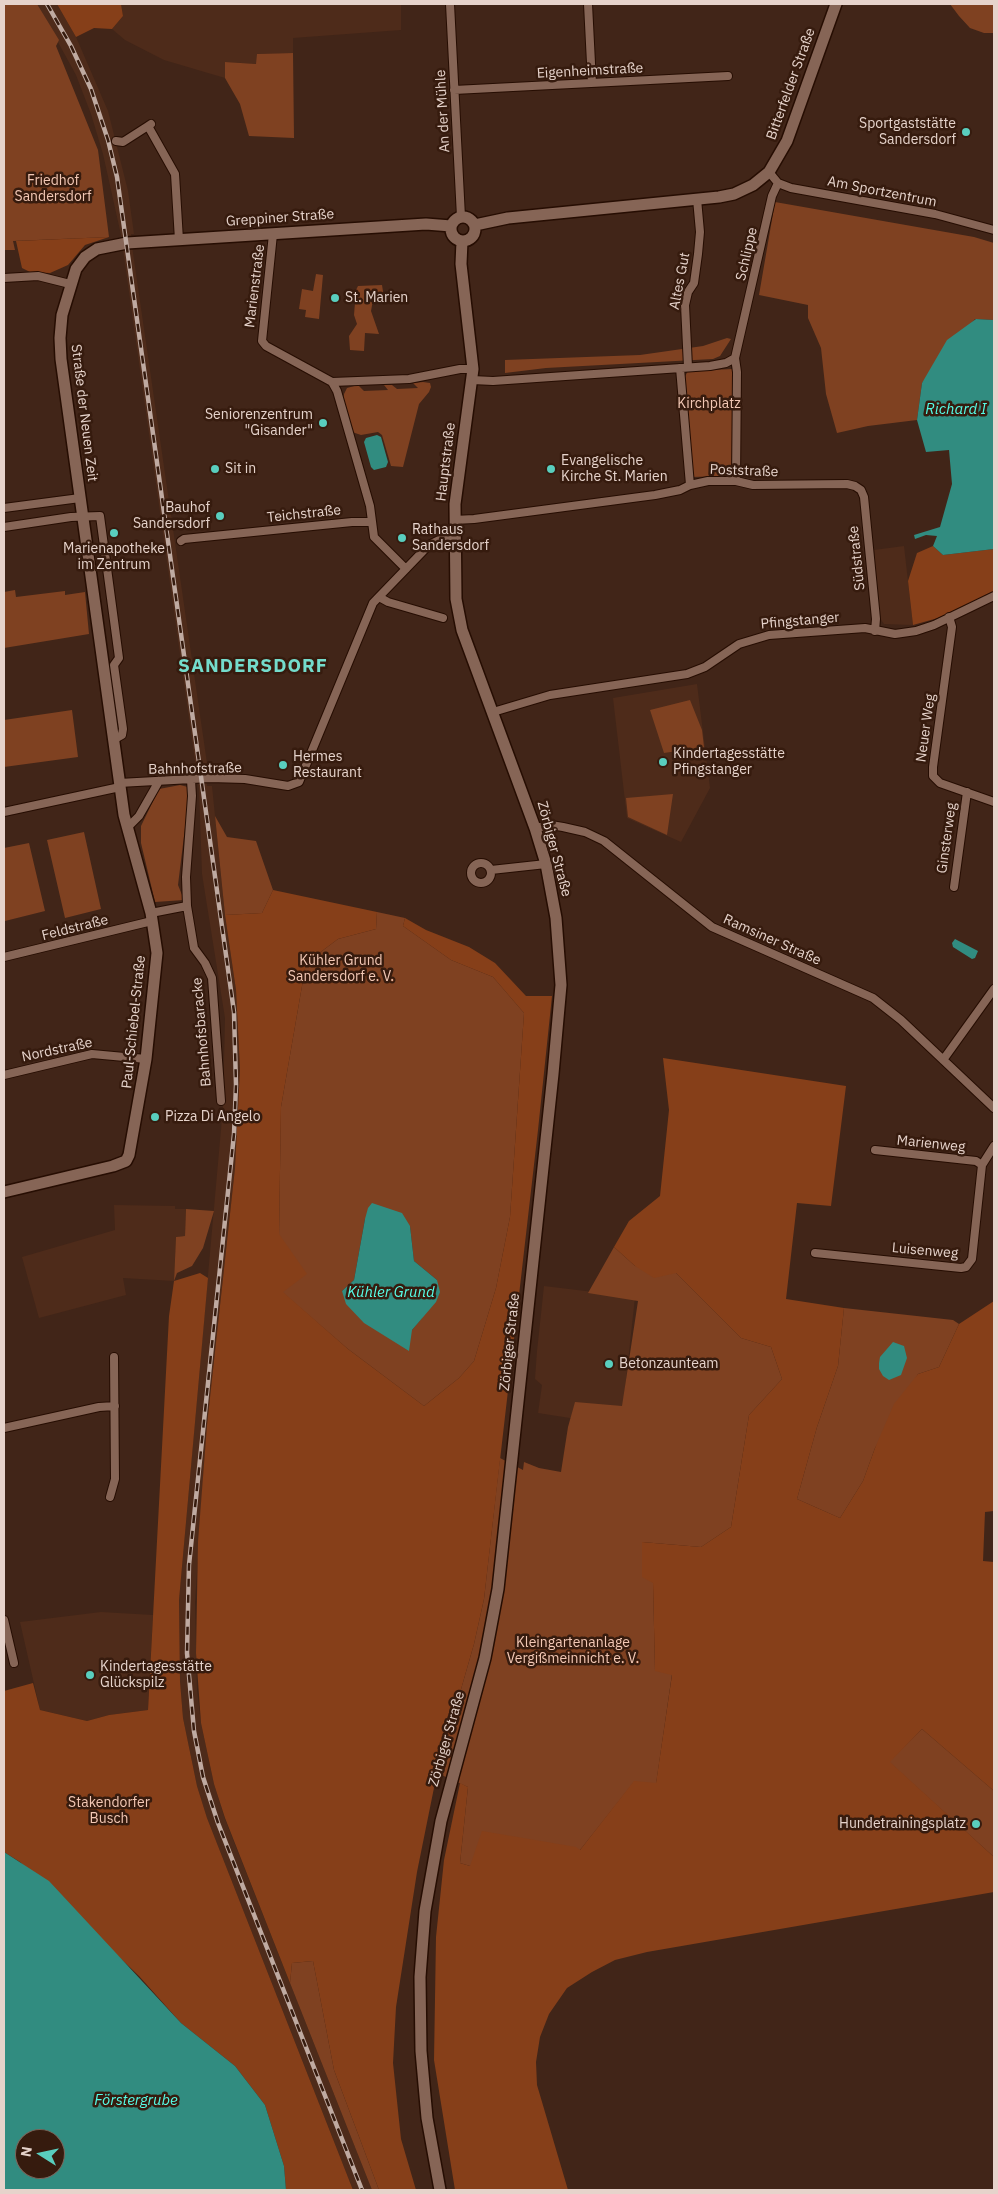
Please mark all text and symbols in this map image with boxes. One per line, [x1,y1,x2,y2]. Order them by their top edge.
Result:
street label: Bitterfelder Straße [763,26,819,142]
street label: Eigenheimstraße [536,60,644,82]
street label: An der Mühle [432,69,454,153]
place label: Sportgaststätte Sandersdorf [859,116,956,148]
marker: Sportgaststätte Sandersdorf [960,126,972,138]
park label: Friedhof Sandersdorf [14,173,92,206]
street label: Am Sportzentrum [826,173,938,211]
street label: Greppiner Straße [225,206,335,230]
street label: Schlippe [733,226,761,282]
street label: Marienstraße [242,243,268,329]
street label: Altes Gut [666,251,694,311]
place label: St. Marien [345,290,408,306]
marker: St. Marien [329,292,341,304]
street label: Straße der Neuen Zeit [67,343,101,483]
park label: Kirchplatz [677,396,741,412]
water label: Richard I [925,401,987,419]
place label: Seniorenzentrum "Gisander" [205,407,313,440]
marker: Seniorenzentrum "Gisander" [317,417,329,429]
street label: Hauptstraße [433,422,459,502]
place label: Evangelische Kirche St. Marien [561,453,668,486]
place label: Sit in [225,461,256,477]
street label: Poststraße [709,461,779,481]
marker: Sit in [209,463,221,475]
marker: Evangelische Kirche St. Marien [545,463,557,475]
place label: Bauhof Sandersdorf [133,500,210,532]
street label: Teichstraße [266,502,342,526]
marker: Bauhof Sandersdorf [214,510,226,522]
place label: Rathaus Sandersdorf [412,522,489,554]
street label: Südstraße [845,525,869,591]
marker: Marienapotheke im Zentrum [108,527,120,539]
marker: Rathaus Sandersdorf [396,532,408,544]
place label: Marienapotheke im Zentrum [63,541,165,574]
street label: Pfingstanger [760,609,840,633]
district label: SANDERSDORF [177,656,329,678]
street label: Neuer Weg [913,693,939,763]
place label: Kindertagesstätte Pfingstanger [673,746,785,779]
place label: Hermes Restaurant [293,749,362,782]
marker: Kindertagesstätte Pfingstanger [657,756,669,768]
marker: Hermes Restaurant [277,759,289,771]
street label: Bahnhofstraße [148,760,242,778]
street label: Zörbiger Straße [533,799,575,899]
street label: Ginsterweg [934,801,960,875]
street label: Ramsiner Straße [721,911,823,969]
street label: Feldstraße [40,912,110,944]
park label: Kühler Grund Sandersdorf e. V. [288,953,394,986]
street label: Paul-Schiebel-Straße [119,954,149,1090]
street label: Bahnhofsbaracke [189,977,215,1087]
street label: Nordstraße [20,1034,94,1066]
place label: Pizza Di Angelo [165,1109,261,1125]
marker: Pizza Di Angelo [149,1111,161,1123]
street label: Marienweg [896,1132,966,1156]
street label: Luisenweg [891,1240,959,1262]
water label: Kühler Grund [347,1284,435,1302]
street label: Zörbiger Straße [497,1292,523,1392]
place label: Betonzaunteam [619,1356,719,1372]
marker: Betonzaunteam [603,1358,615,1370]
park label: Kleingartenanlage Vergißmeinnicht e. V. [507,1635,639,1668]
place label: Kindertagesstätte Glückspilz [100,1659,212,1691]
marker: Kindertagesstätte Glückspilz [84,1669,96,1681]
street label: Zörbiger Straße [425,1689,469,1789]
park label: Stakendorfer Busch [68,1795,150,1828]
place label: Hundetrainingsplatz [839,1816,966,1832]
marker: Hundetrainingsplatz [970,1818,982,1830]
water label: Förstergrube [94,2092,178,2110]
north arrow [15,2129,65,2179]
text: N [16,2145,36,2158]

